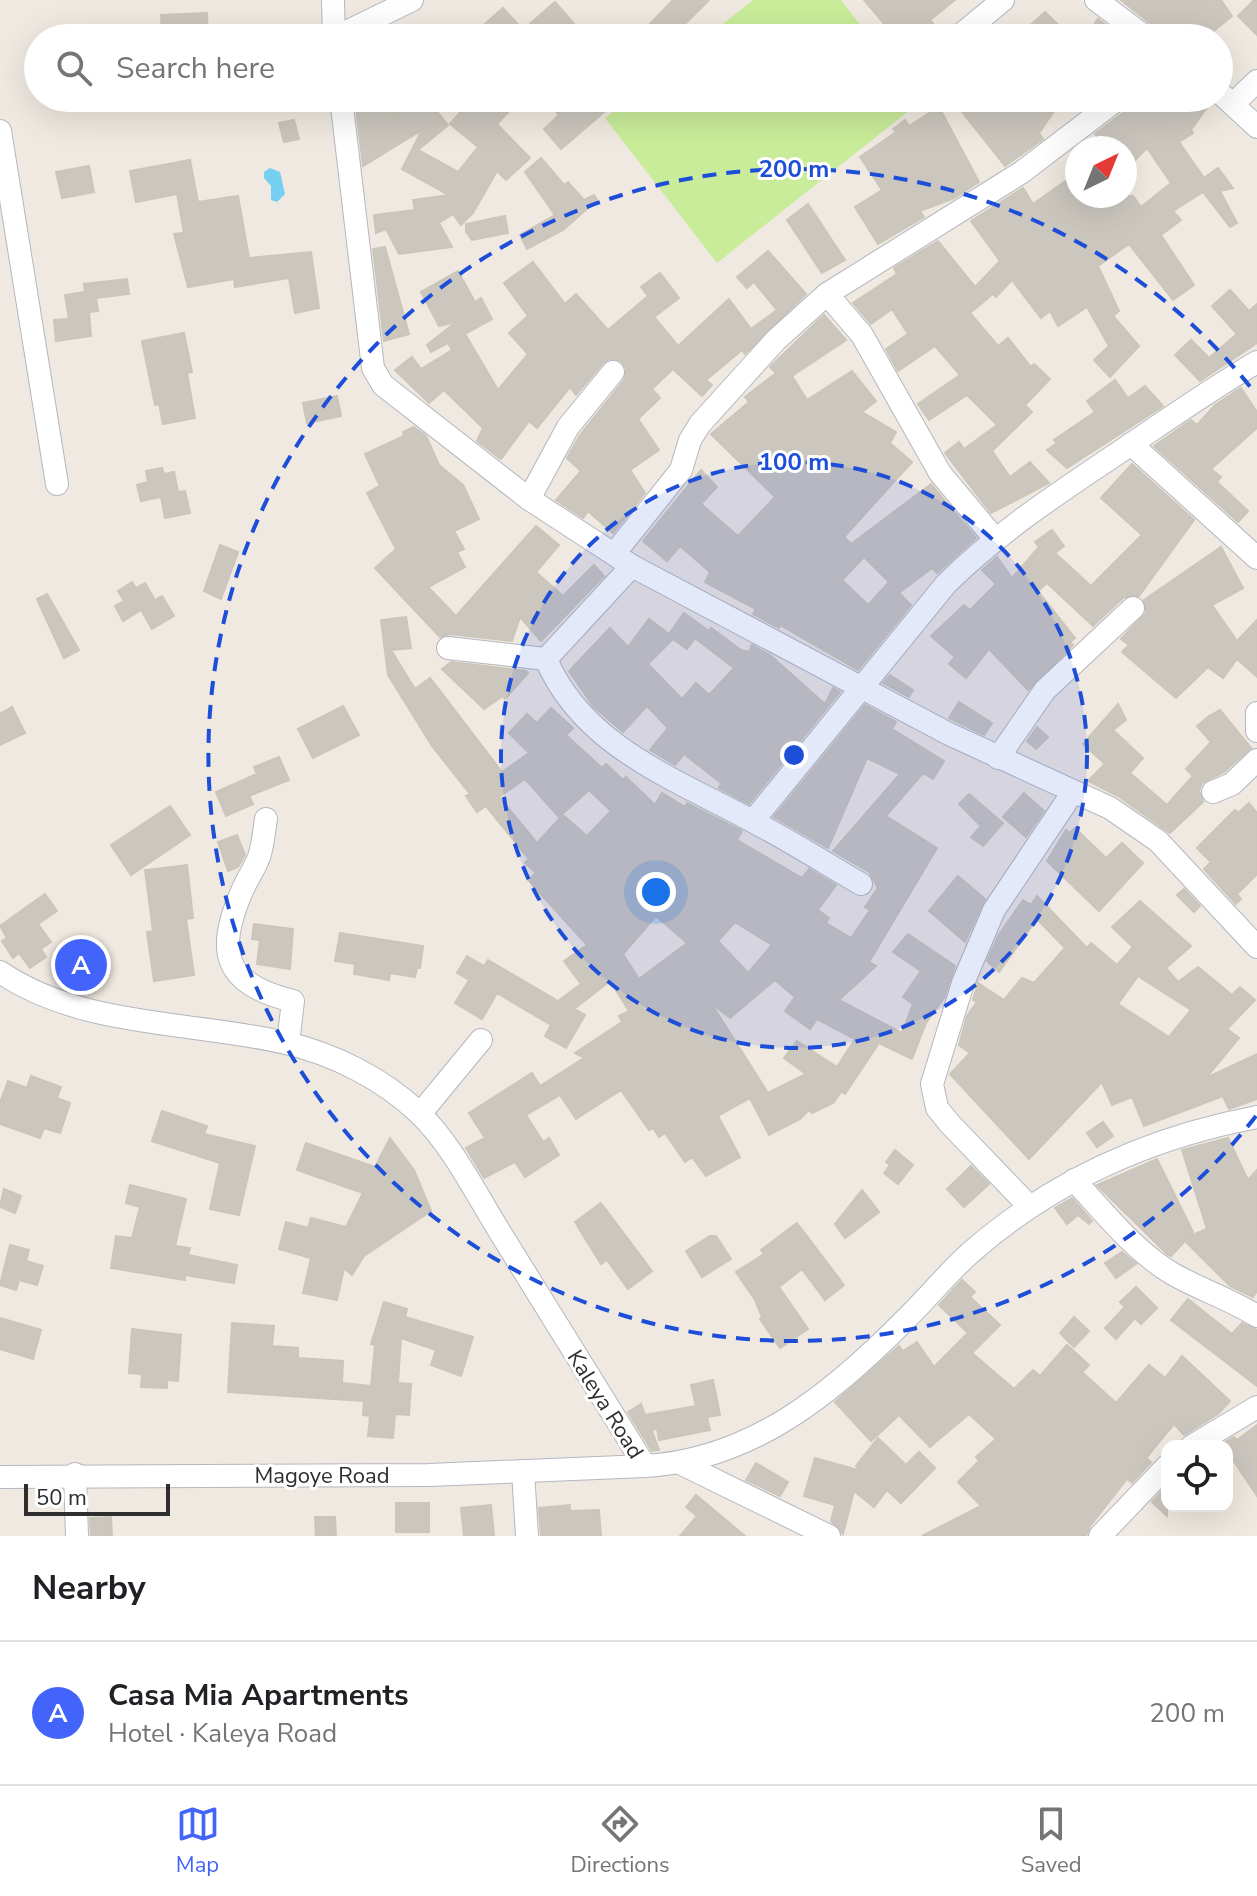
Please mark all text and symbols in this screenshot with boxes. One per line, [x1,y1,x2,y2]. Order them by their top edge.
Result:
search box [24,24,1233,112]
icon: search [52,46,96,90]
text: Search here [116,48,275,89]
north arrow [1065,136,1137,208]
text: 200 m [759,153,829,185]
text: 100 m [759,446,829,478]
centre of rings [780,741,808,769]
your location [636,872,676,912]
pin: A [55,935,107,995]
street label: Kaleya Road [560,1344,650,1465]
map controls [1161,1440,1233,1512]
button: locate [1161,1440,1233,1512]
street label: Magoye Road [254,1461,390,1491]
scale bar [24,1480,170,1516]
text: 50 m [36,1483,87,1513]
text: Nearby [32,1565,146,1611]
text: Casa Mia Apartments [108,1675,409,1716]
text: A [48,1696,68,1731]
text: 200 m [1149,1696,1225,1731]
text: Hotel · Kaleya Road [108,1716,337,1751]
tab: Map [176,1802,220,1880]
tab: Directions [571,1802,670,1880]
tab: Saved [1021,1802,1081,1880]

